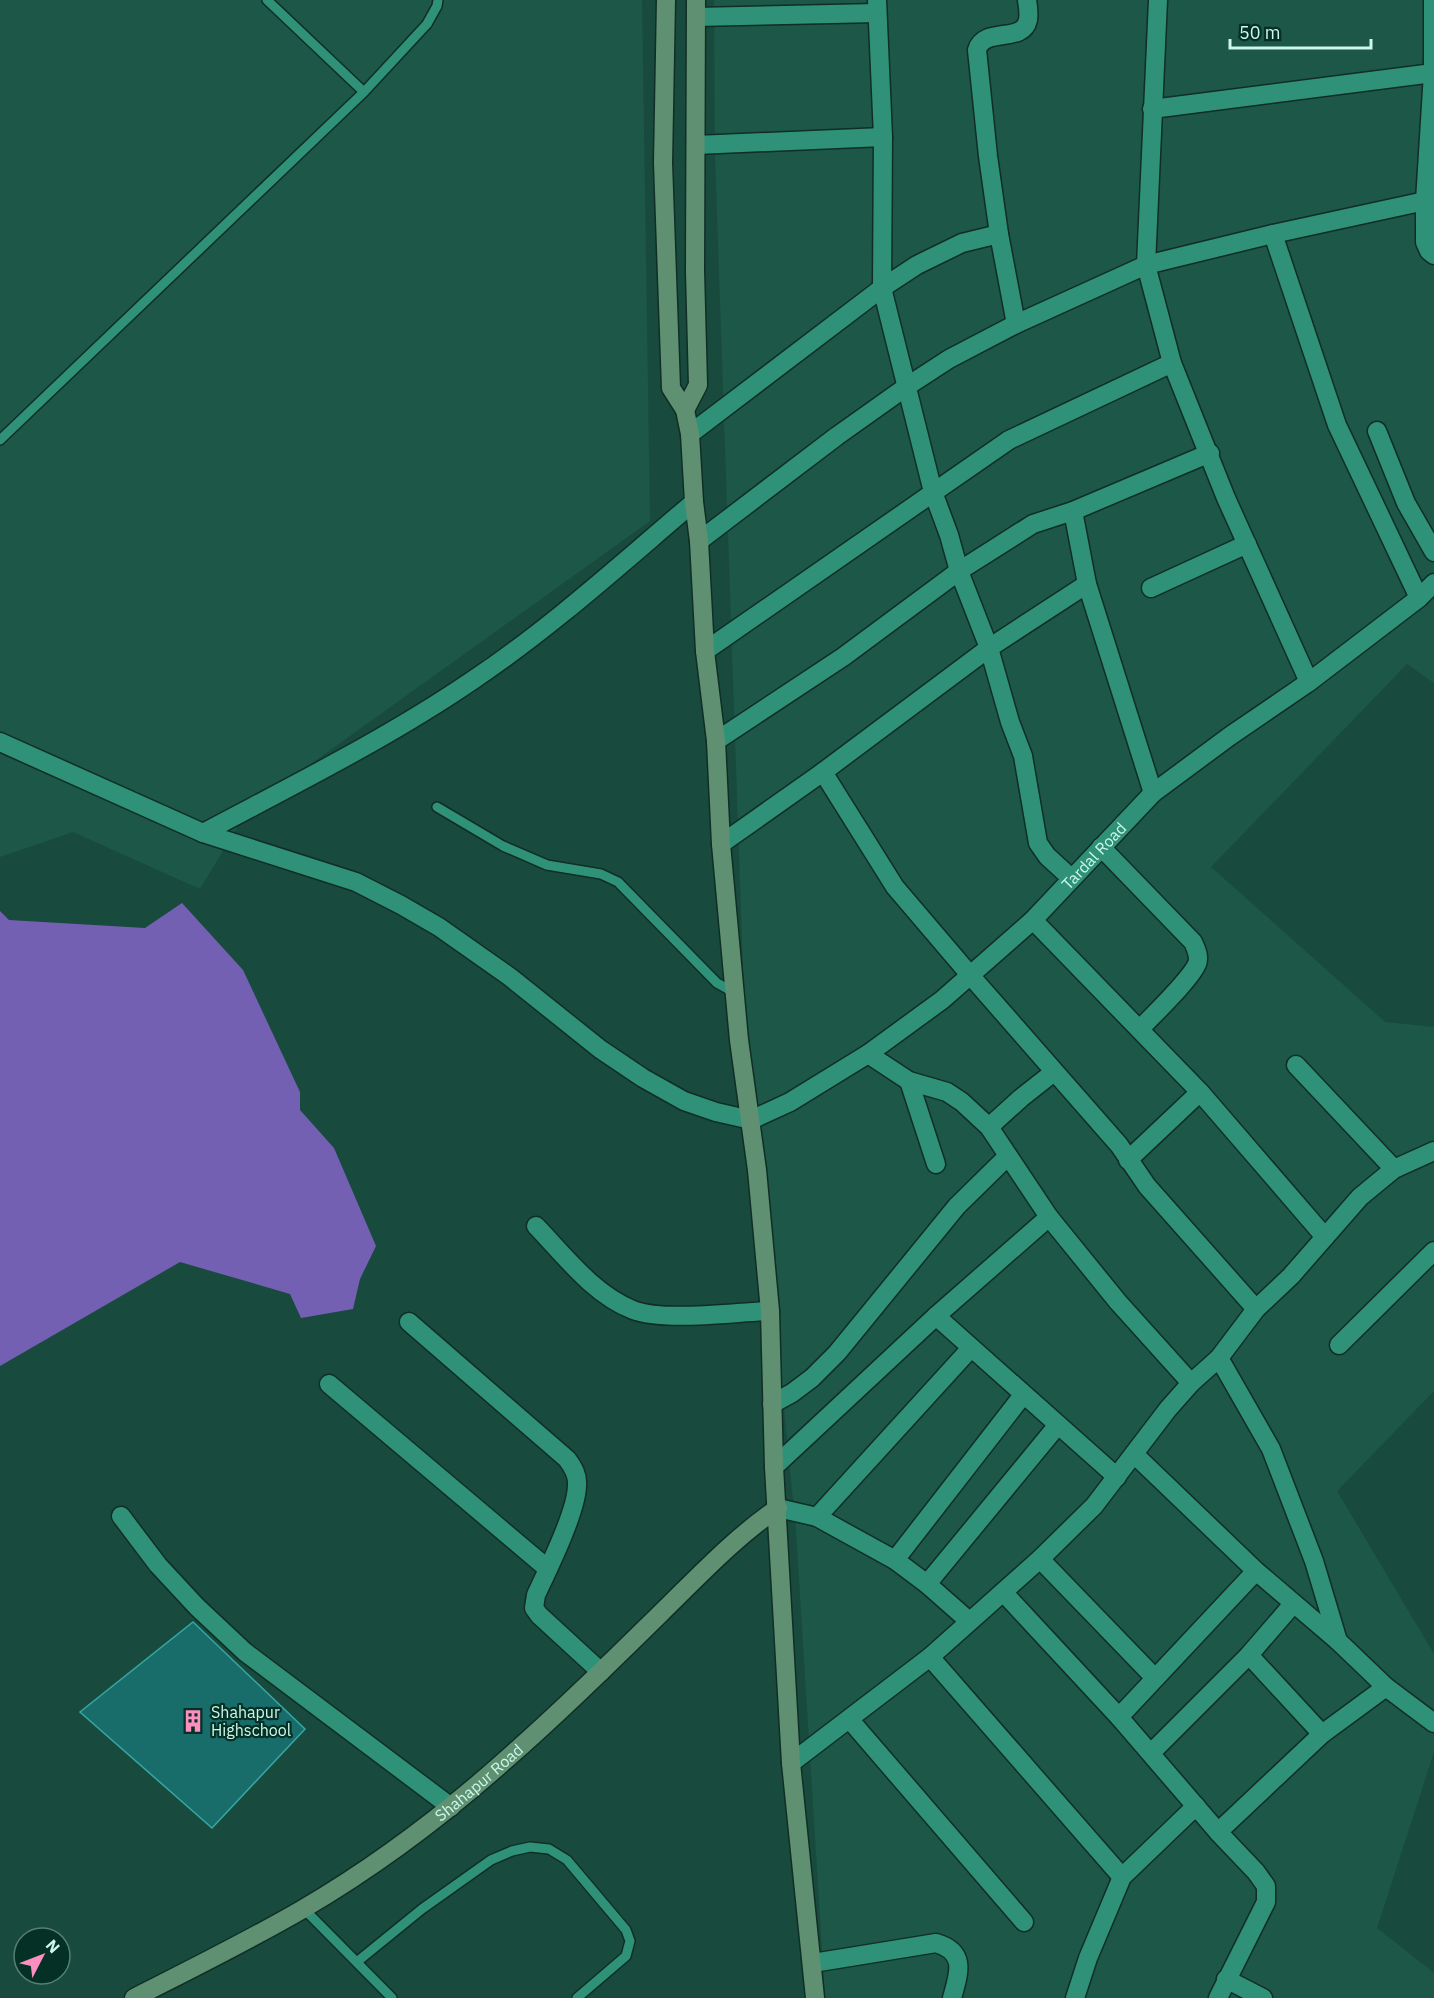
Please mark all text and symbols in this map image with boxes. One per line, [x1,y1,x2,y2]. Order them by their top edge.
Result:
scale bar [1230,12,1371,50]
text: 50 m [1239,21,1281,44]
street label: Tardal Road [1057,818,1130,894]
place label: Shahapur Highschool [211,1702,291,1740]
building icon: Shahapur Highschool [180,1708,206,1734]
street label: Shahapur Road [431,1739,527,1825]
north arrow [12,1926,72,1986]
text: N [42,1935,64,1957]

